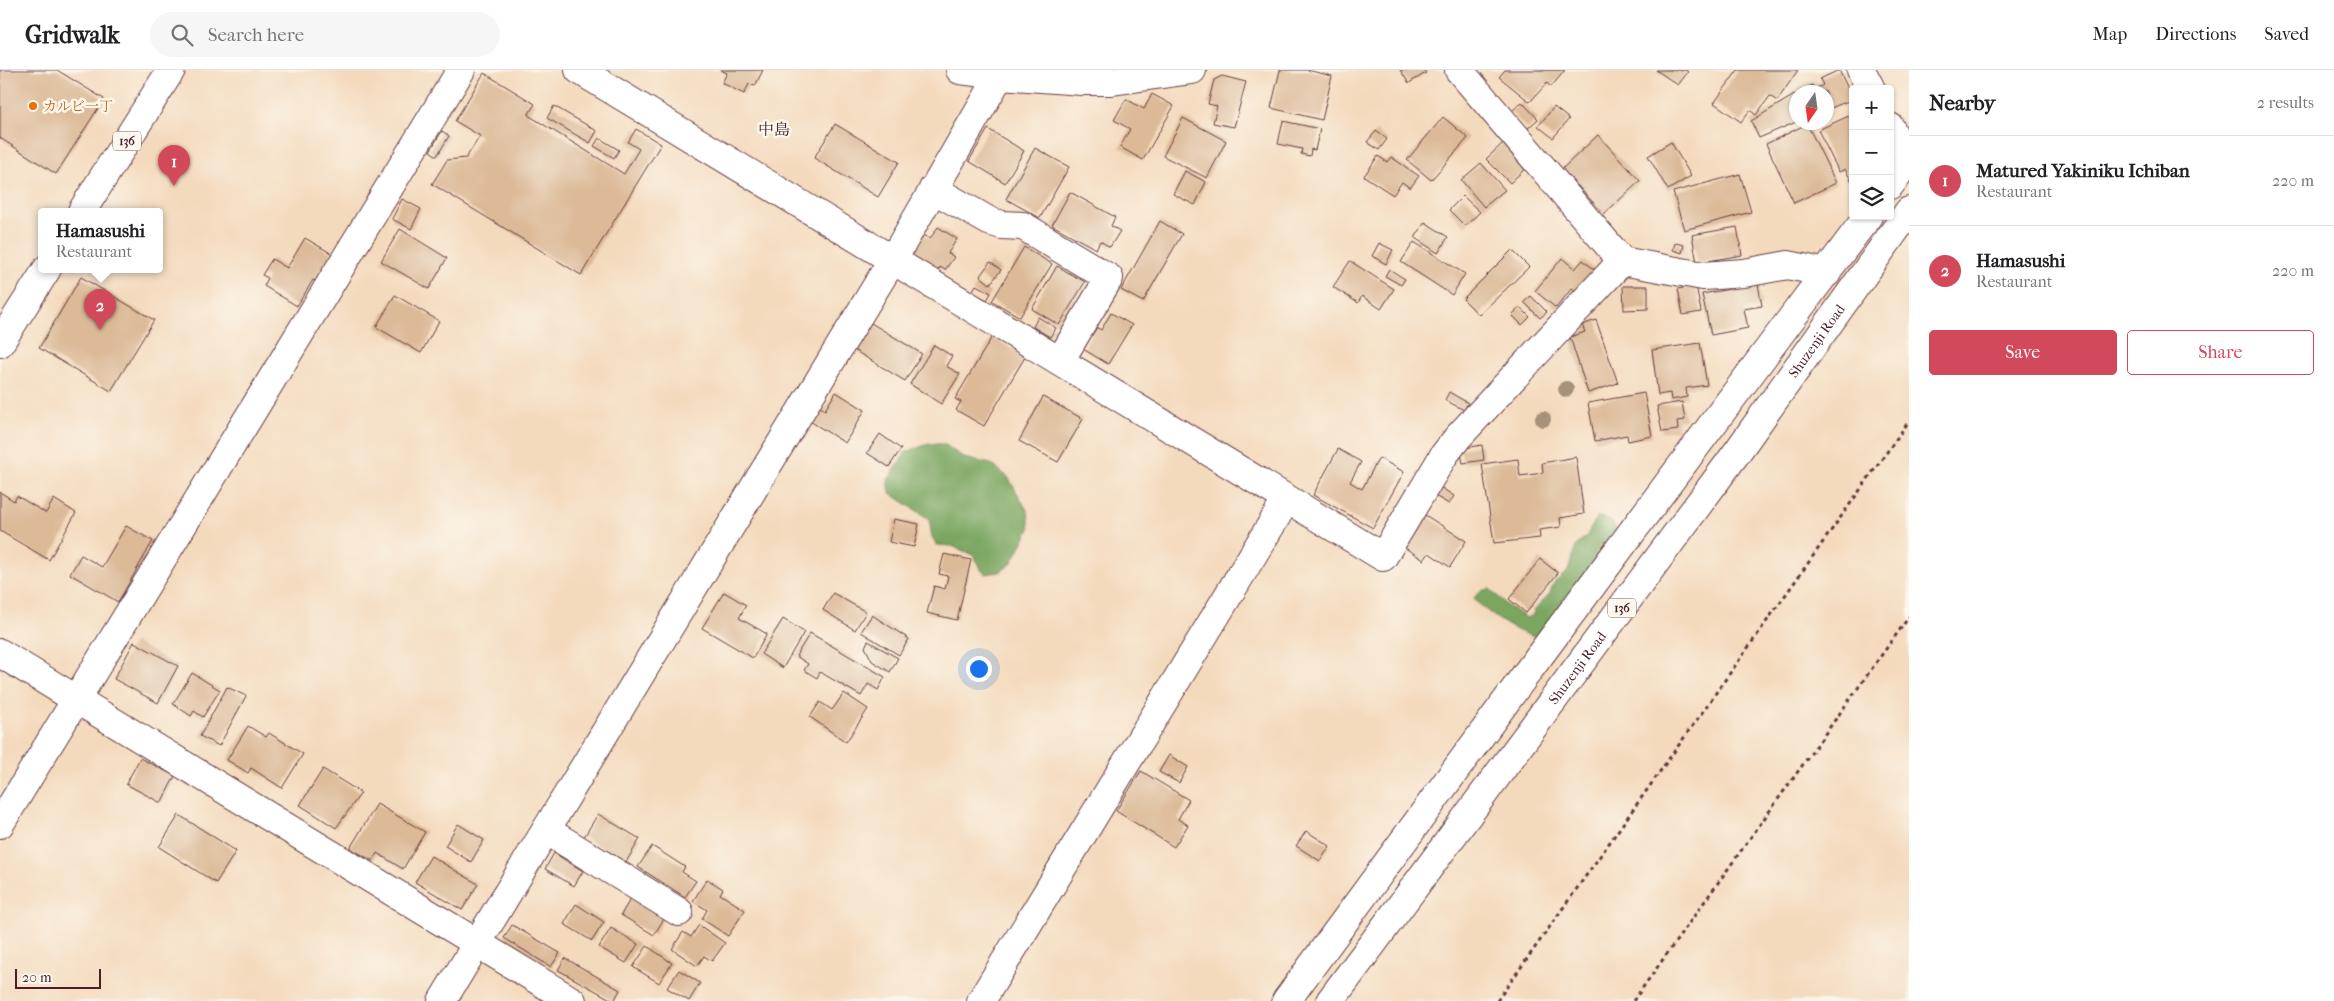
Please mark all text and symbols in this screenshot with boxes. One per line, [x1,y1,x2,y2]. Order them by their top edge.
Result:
search box [150,12,500,57]
text: Gridwalk [25,21,120,49]
icon: search [168,21,196,49]
text: Search here [208,24,304,46]
text: Map [2093,24,2127,45]
text: Directions [2155,24,2236,45]
text: Saved [2264,24,2309,45]
north arrow [1789,85,1834,130]
map controls [1849,85,1894,220]
button: + [1849,85,1894,130]
text: Nearby [1929,91,1995,115]
text: 2 results [2257,93,2314,112]
place label: カルビ一丁 [43,98,113,115]
marker: カルビ一丁 [27,100,39,112]
district label: 中島 [758,120,790,139]
button: − [1849,130,1894,175]
road number: 136 [113,131,141,150]
pin: 1 [158,145,190,186]
text: Matured Yakiniku Ichiban [1976,160,2190,182]
text: 1 [1942,171,1948,190]
text: 220 m [2272,171,2314,190]
button: layers [1849,175,1894,220]
text: Restaurant [1976,182,2052,201]
popup [38,208,163,273]
text: Hamasushi [56,220,145,242]
text: Restaurant [56,242,132,261]
text: Hamasushi [1976,250,2065,272]
text: 2 [1941,261,1949,280]
text: 220 m [2272,261,2314,280]
text: Restaurant [1976,272,2052,291]
pin: 2 [84,289,116,330]
street label: Shuzenji Road [1785,301,1848,381]
button: Save [1929,330,2117,375]
button: Share [2127,330,2314,375]
road number: 136 [1608,598,1636,618]
street label: Shuzenji Road [1545,628,1610,707]
your location [966,656,992,682]
scale bar [15,966,101,989]
text: 20 m [22,969,52,986]

